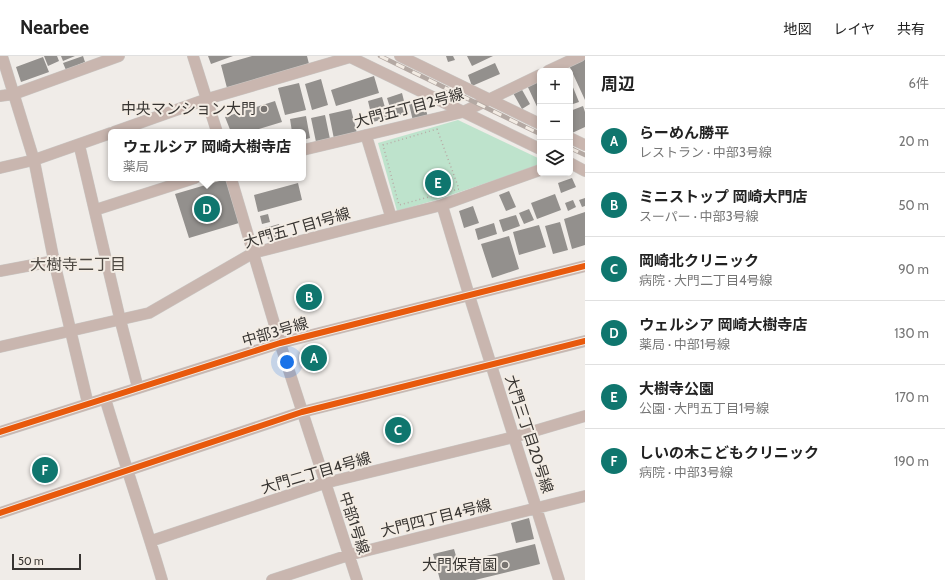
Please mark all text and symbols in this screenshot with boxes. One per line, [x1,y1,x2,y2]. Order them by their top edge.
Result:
text: Nearbee [20,16,89,39]
text: 地図 [783,20,811,38]
text: レイヤ [833,20,875,38]
text: 共有 [897,20,925,38]
map controls [537,68,573,176]
button: + [537,68,573,104]
text: 周辺 [601,74,635,94]
text: 6件 [909,75,929,91]
street label: 大門五丁目2号線 [352,85,466,131]
place label: 中央マンション大門 [121,100,256,118]
marker: 中央マンション大門 [259,104,269,114]
button: − [537,104,573,140]
text: らーめん勝平 [639,124,729,142]
popup [108,129,306,181]
text: A [610,133,618,149]
text: 20 m [899,133,929,149]
text: ウェルシア 岡崎大樹寺店 [123,138,291,156]
button: layers [537,140,573,176]
text: レストラン · 中部3号線 [639,144,772,160]
text: 薬局 [123,158,149,174]
pin: E [425,168,451,198]
text: ミニストップ 岡崎大門店 [639,188,807,206]
pin: D [194,194,220,224]
text: B [610,197,618,213]
text: 50 m [899,197,929,213]
street label: 大門五丁目1号線 [242,204,352,252]
text: スーパー · 中部3号線 [639,208,759,224]
text: 岡崎北クリニック [639,252,759,270]
district label: 大樹寺二丁目 [30,255,126,274]
text: C [610,261,618,277]
text: 90 m [898,261,929,277]
text: 病院 · 大門二丁目4号線 [639,272,772,288]
pin: B [296,282,322,312]
street label: 中部3号線 [240,314,310,350]
text: ウェルシア 岡崎大樹寺店 [639,316,807,334]
text: D [609,325,619,341]
text: 130 m [894,325,929,341]
text: 薬局 · 中部1号線 [639,336,730,352]
pin: A [301,343,327,373]
your location [277,352,297,372]
street label: 大門三丁目20号線 [501,373,557,495]
text: 大樹寺公園 [639,380,714,398]
text: E [610,389,618,405]
text: 170 m [895,389,929,405]
text: 公園 · 大門五丁目1号線 [639,400,769,416]
pin: C [385,415,411,445]
text: しいの木こどもクリニック [639,444,819,462]
street label: 大門二丁目4号線 [259,449,373,497]
text: F [611,453,617,469]
text: 190 m [894,453,929,469]
pin: F [32,455,58,485]
text: 病院 · 中部3号線 [639,464,733,480]
street label: 中部1号線 [335,489,373,557]
street label: 大門四丁目4号線 [379,496,493,540]
scale bar [12,552,81,571]
text: 50 m [18,554,44,568]
place label: 大門保育園 [422,556,497,574]
marker: 大門保育園 [500,560,510,570]

